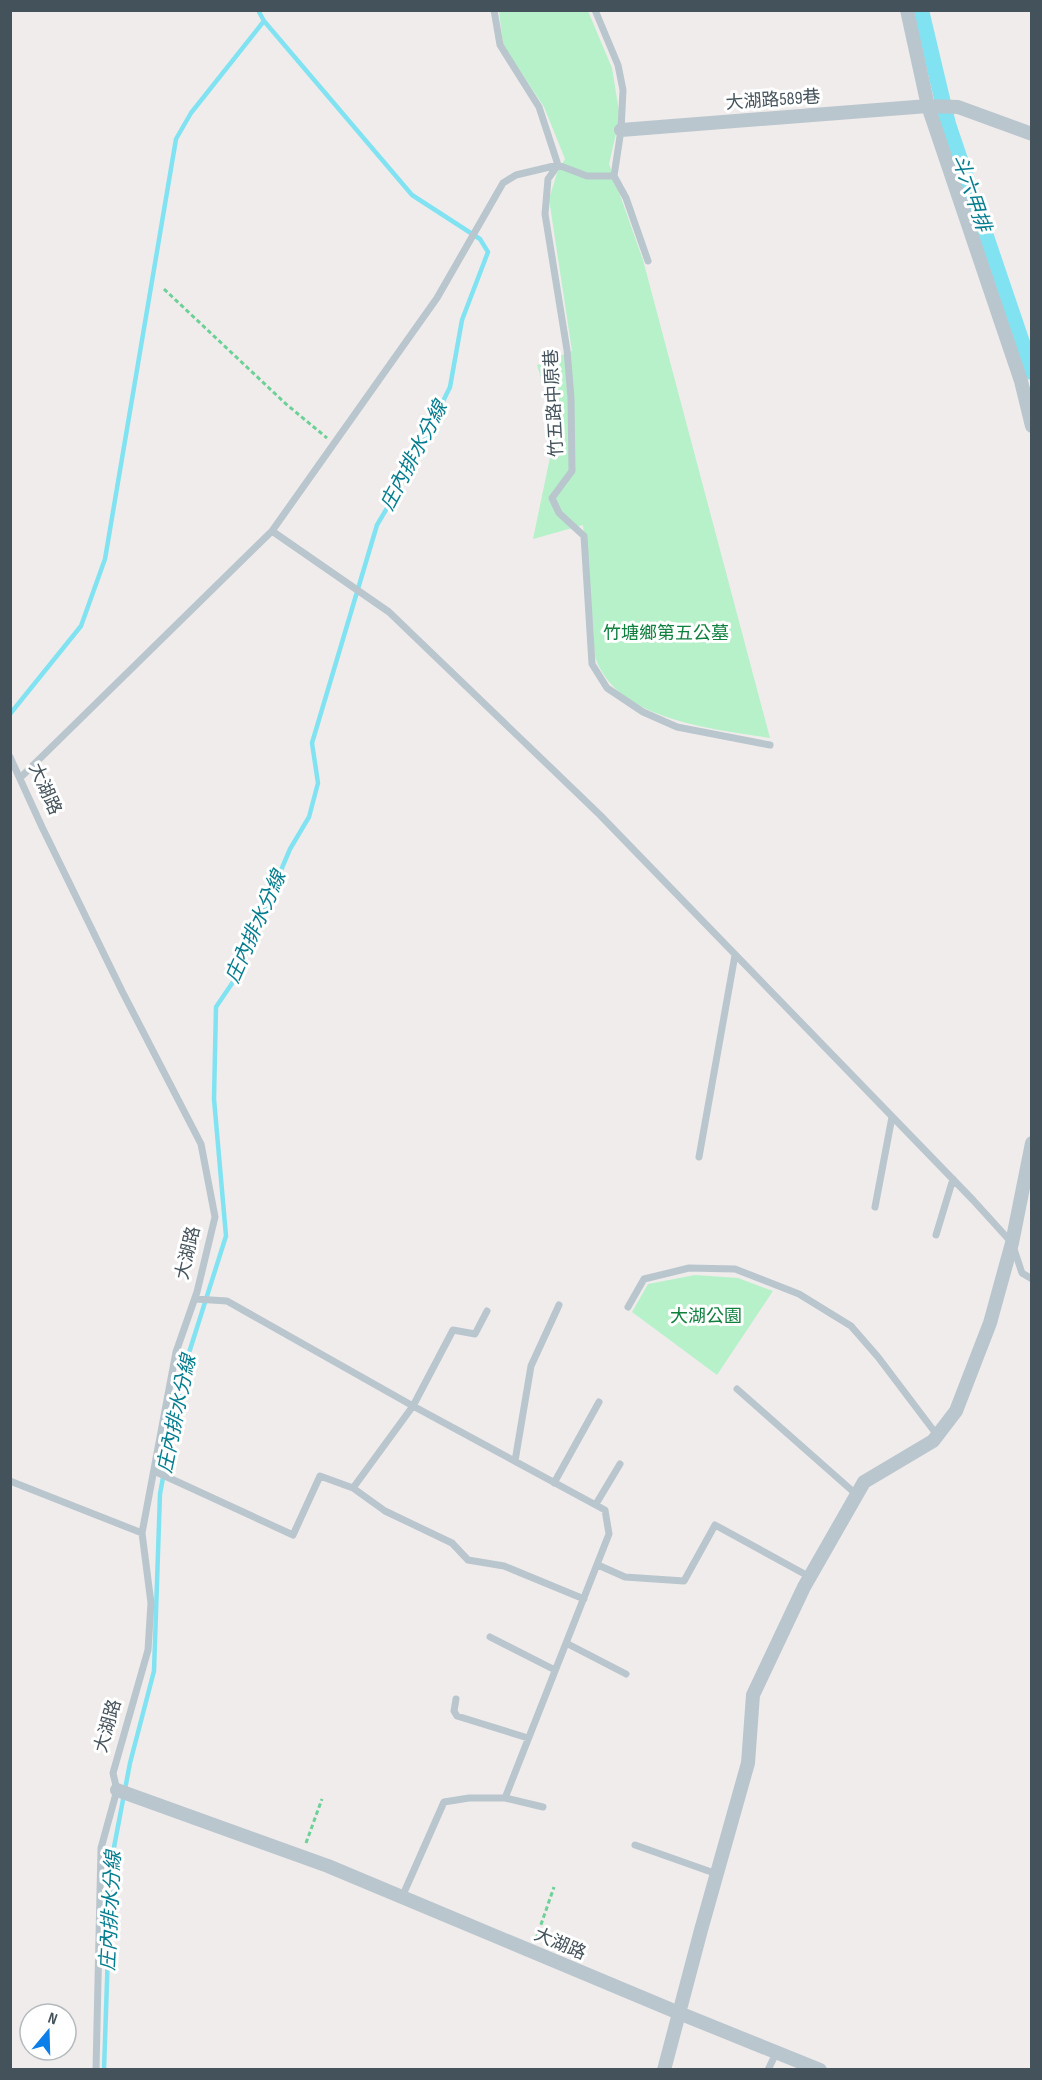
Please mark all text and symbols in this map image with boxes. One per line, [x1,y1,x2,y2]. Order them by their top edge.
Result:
street label: 大湖路589巷 [725,86,821,114]
water label: 斗六甲排 [947,151,996,238]
street label: 竹五路中原巷 [541,349,567,457]
water label: 庄內排水分線 [375,396,454,515]
park label: 竹塘鄉第五公墓 [603,623,729,644]
street label: 大湖路 [24,760,66,818]
water label: 庄內排水分線 [221,865,292,987]
street label: 大湖路 [172,1224,204,1282]
park label: 大湖公園 [670,1306,742,1327]
water label: 庄內排水分線 [153,1351,202,1475]
street label: 大湖路 [90,1697,126,1755]
water label: 庄內排水分線 [96,1848,126,1972]
street label: 大湖路 [531,1924,589,1964]
north arrow [18,2002,78,2062]
text: N [45,2009,60,2030]

